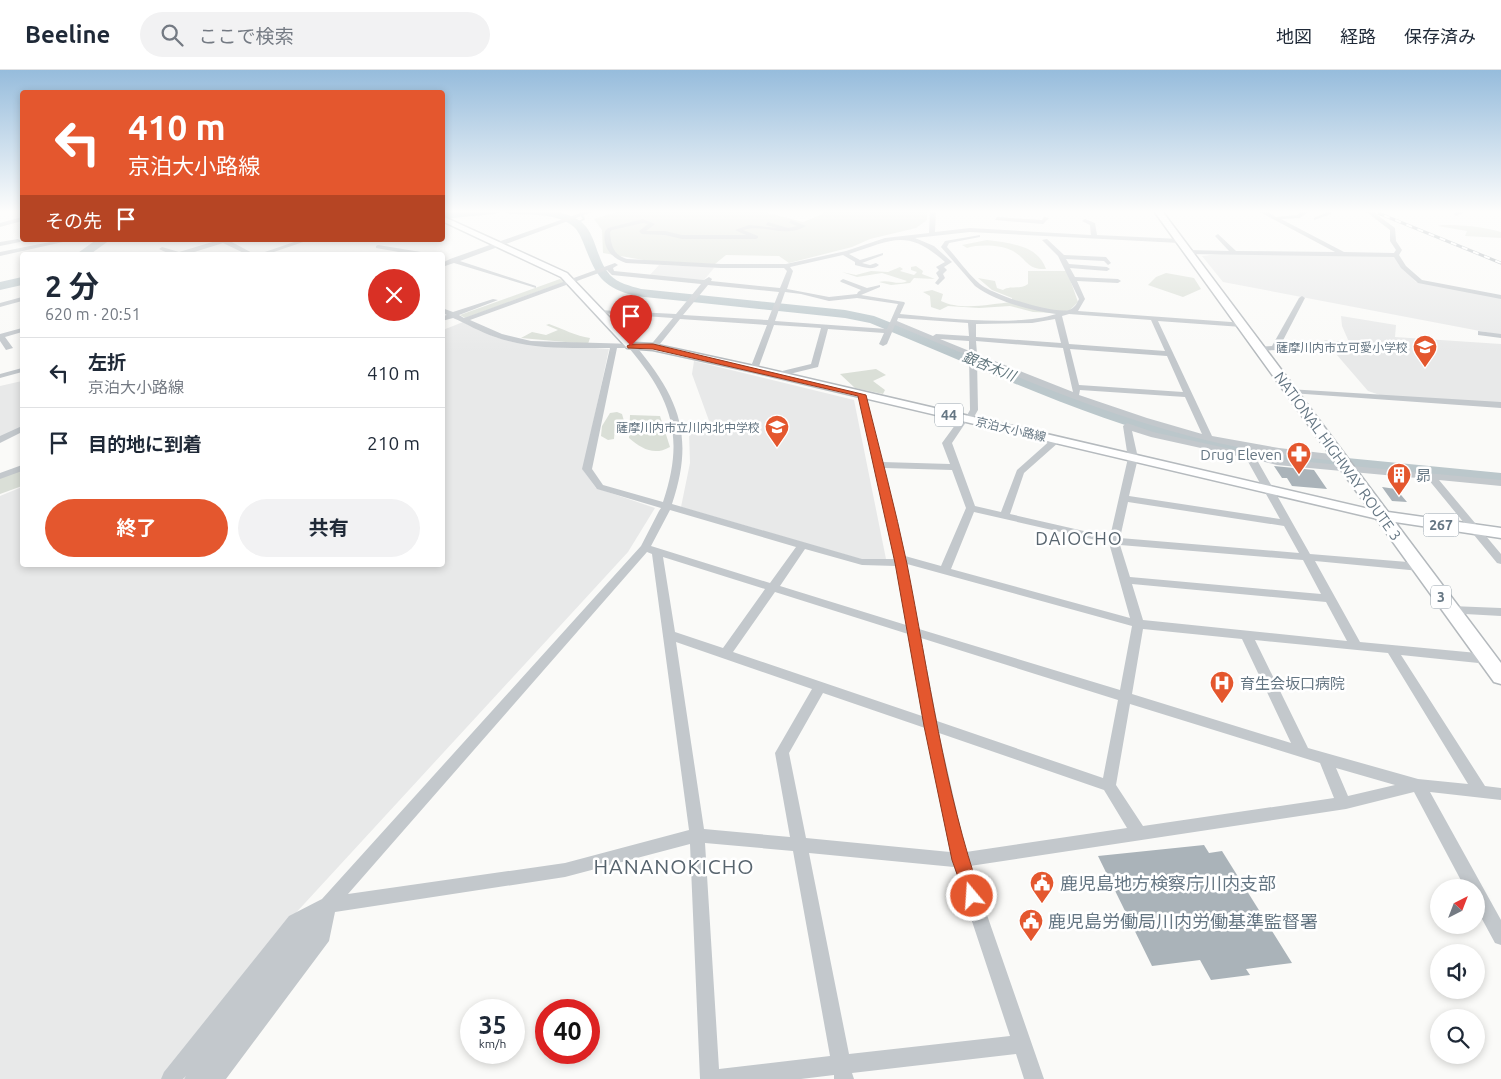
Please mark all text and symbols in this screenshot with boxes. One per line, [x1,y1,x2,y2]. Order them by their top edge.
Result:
search box [140,12,490,57]
text: Beeline [25,21,110,48]
icon: search [158,21,186,49]
text: ここで検索 [198,25,293,47]
text: 地図 [1276,26,1312,46]
text: 経路 [1340,26,1376,46]
text: 保存済み [1404,26,1476,46]
text: 410 m [128,107,226,147]
icon: left [45,110,110,175]
text: 京泊大小路線 [128,153,260,178]
icon: arrive [112,205,140,233]
text: その先 [45,210,102,232]
text: 2 分 [45,269,99,303]
button: close [368,269,420,321]
pin [610,295,652,346]
icon: arrive [617,302,645,330]
text: 620 m · 20:51 [45,305,141,323]
school or university icon: 薩摩川内市立可愛小学校 [1412,334,1438,368]
place label: 薩摩川内市立可愛小学校 [1276,341,1408,354]
water label: 銀杏木川 [960,348,1020,385]
text: 左折 [88,351,126,373]
icon: left [45,359,73,387]
text: 410 m [367,362,420,384]
street label: NATIONAL HIGHWAY ROUTE 3 [1271,368,1405,544]
text: 京泊大小路線 [88,378,184,396]
road number: 44 [935,404,963,426]
school or university icon: 薩摩川内市立川内北中学校 [764,414,790,448]
street label: 京泊大小路線 [974,415,1048,443]
place label: 薩摩川内市立川内北中学校 [616,421,760,434]
icon: arrive [45,429,73,457]
text: 210 m [367,432,420,454]
text: 目的地に到着 [88,433,202,455]
pharmacy icon: Drug Eleven [1286,441,1312,475]
place label: Drug Eleven [1200,446,1282,463]
building icon: 昴 [1386,462,1412,496]
place label: 昴 [1416,467,1431,484]
button: 終了 [45,499,228,557]
button: 共有 [238,499,420,557]
road number: 267 [1424,514,1458,536]
district label: DAIOCHO [1035,528,1123,548]
road number: 3 [1431,586,1451,608]
hospital icon: 育生会坂口病院 [1209,670,1235,704]
place label: 育生会坂口病院 [1240,675,1345,692]
district label: HANANOKICHO [593,854,755,878]
position arrow [945,869,997,921]
public building icon: 鹿児島地方検察庁川内支部 [1029,870,1055,904]
place label: 鹿児島地方検察庁川内支部 [1060,873,1276,893]
north arrow [1430,879,1485,934]
map controls [1430,879,1485,1064]
public building icon: 鹿児島労働局川内労働基準監督署 [1018,908,1044,942]
place label: 鹿児島労働局川内労働基準監督署 [1048,911,1318,931]
button: sound [1430,944,1485,999]
speed limit sign: 40 [535,999,600,1064]
button: search [1430,1009,1485,1064]
text: 35 [478,1011,507,1039]
text: km/h [479,1037,506,1050]

